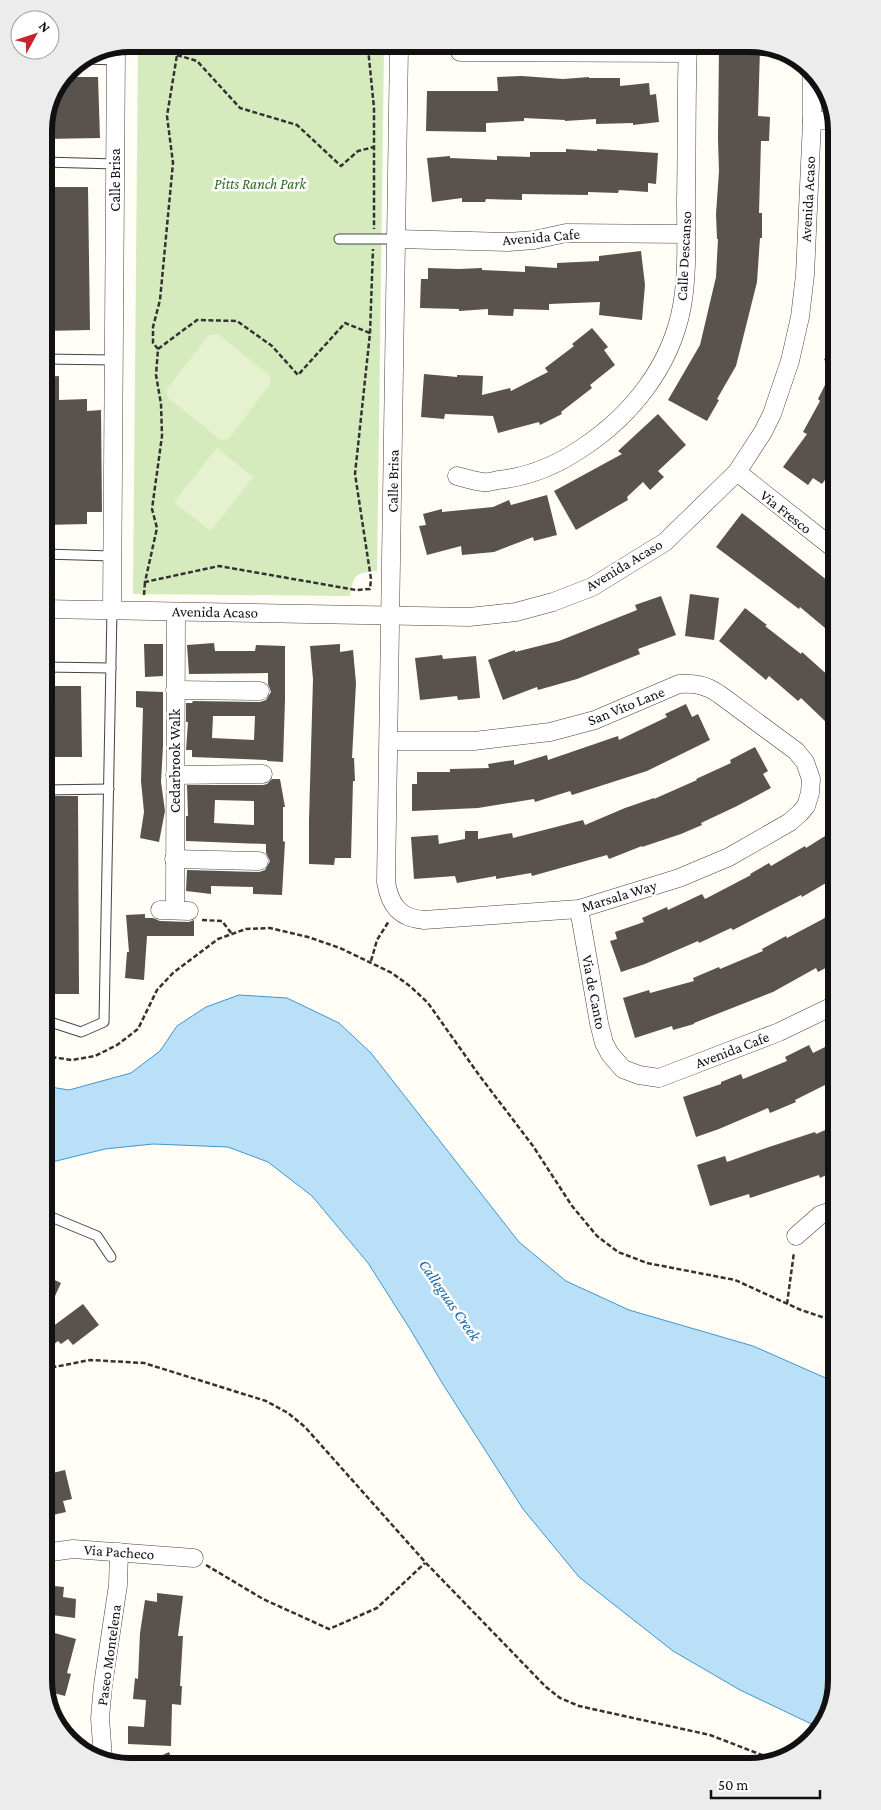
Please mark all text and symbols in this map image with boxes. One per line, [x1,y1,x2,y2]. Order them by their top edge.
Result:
north arrow [10,10,60,60]
text: N [36,18,54,36]
street label: Calle Brisa [107,148,123,212]
street label: Avenida Acaso [798,156,818,242]
park label: Pitts Ranch Park [214,176,307,192]
street label: Calle Descanso [674,211,694,301]
street label: Avenida Cafe [502,226,581,248]
street label: Calle Brisa [384,449,402,513]
street label: Via Fresco [757,487,815,537]
street label: Avenida Acaso [583,536,665,594]
street label: Avenida Acaso [172,603,258,621]
street label: San Vito Lane [585,683,667,729]
street label: Cedarbrook Walk [167,708,183,813]
street label: Marsala Way [579,877,659,916]
street label: Via de Canto [579,953,609,1031]
street label: Avenida Cafe [693,1028,772,1071]
water label: Calleguas Creek [415,1256,485,1345]
street label: Via Pacheco [83,1542,155,1562]
street label: Paseo Montelena [94,1603,124,1707]
scale bar [711,1768,820,1800]
text: 50 m [718,1777,748,1793]

